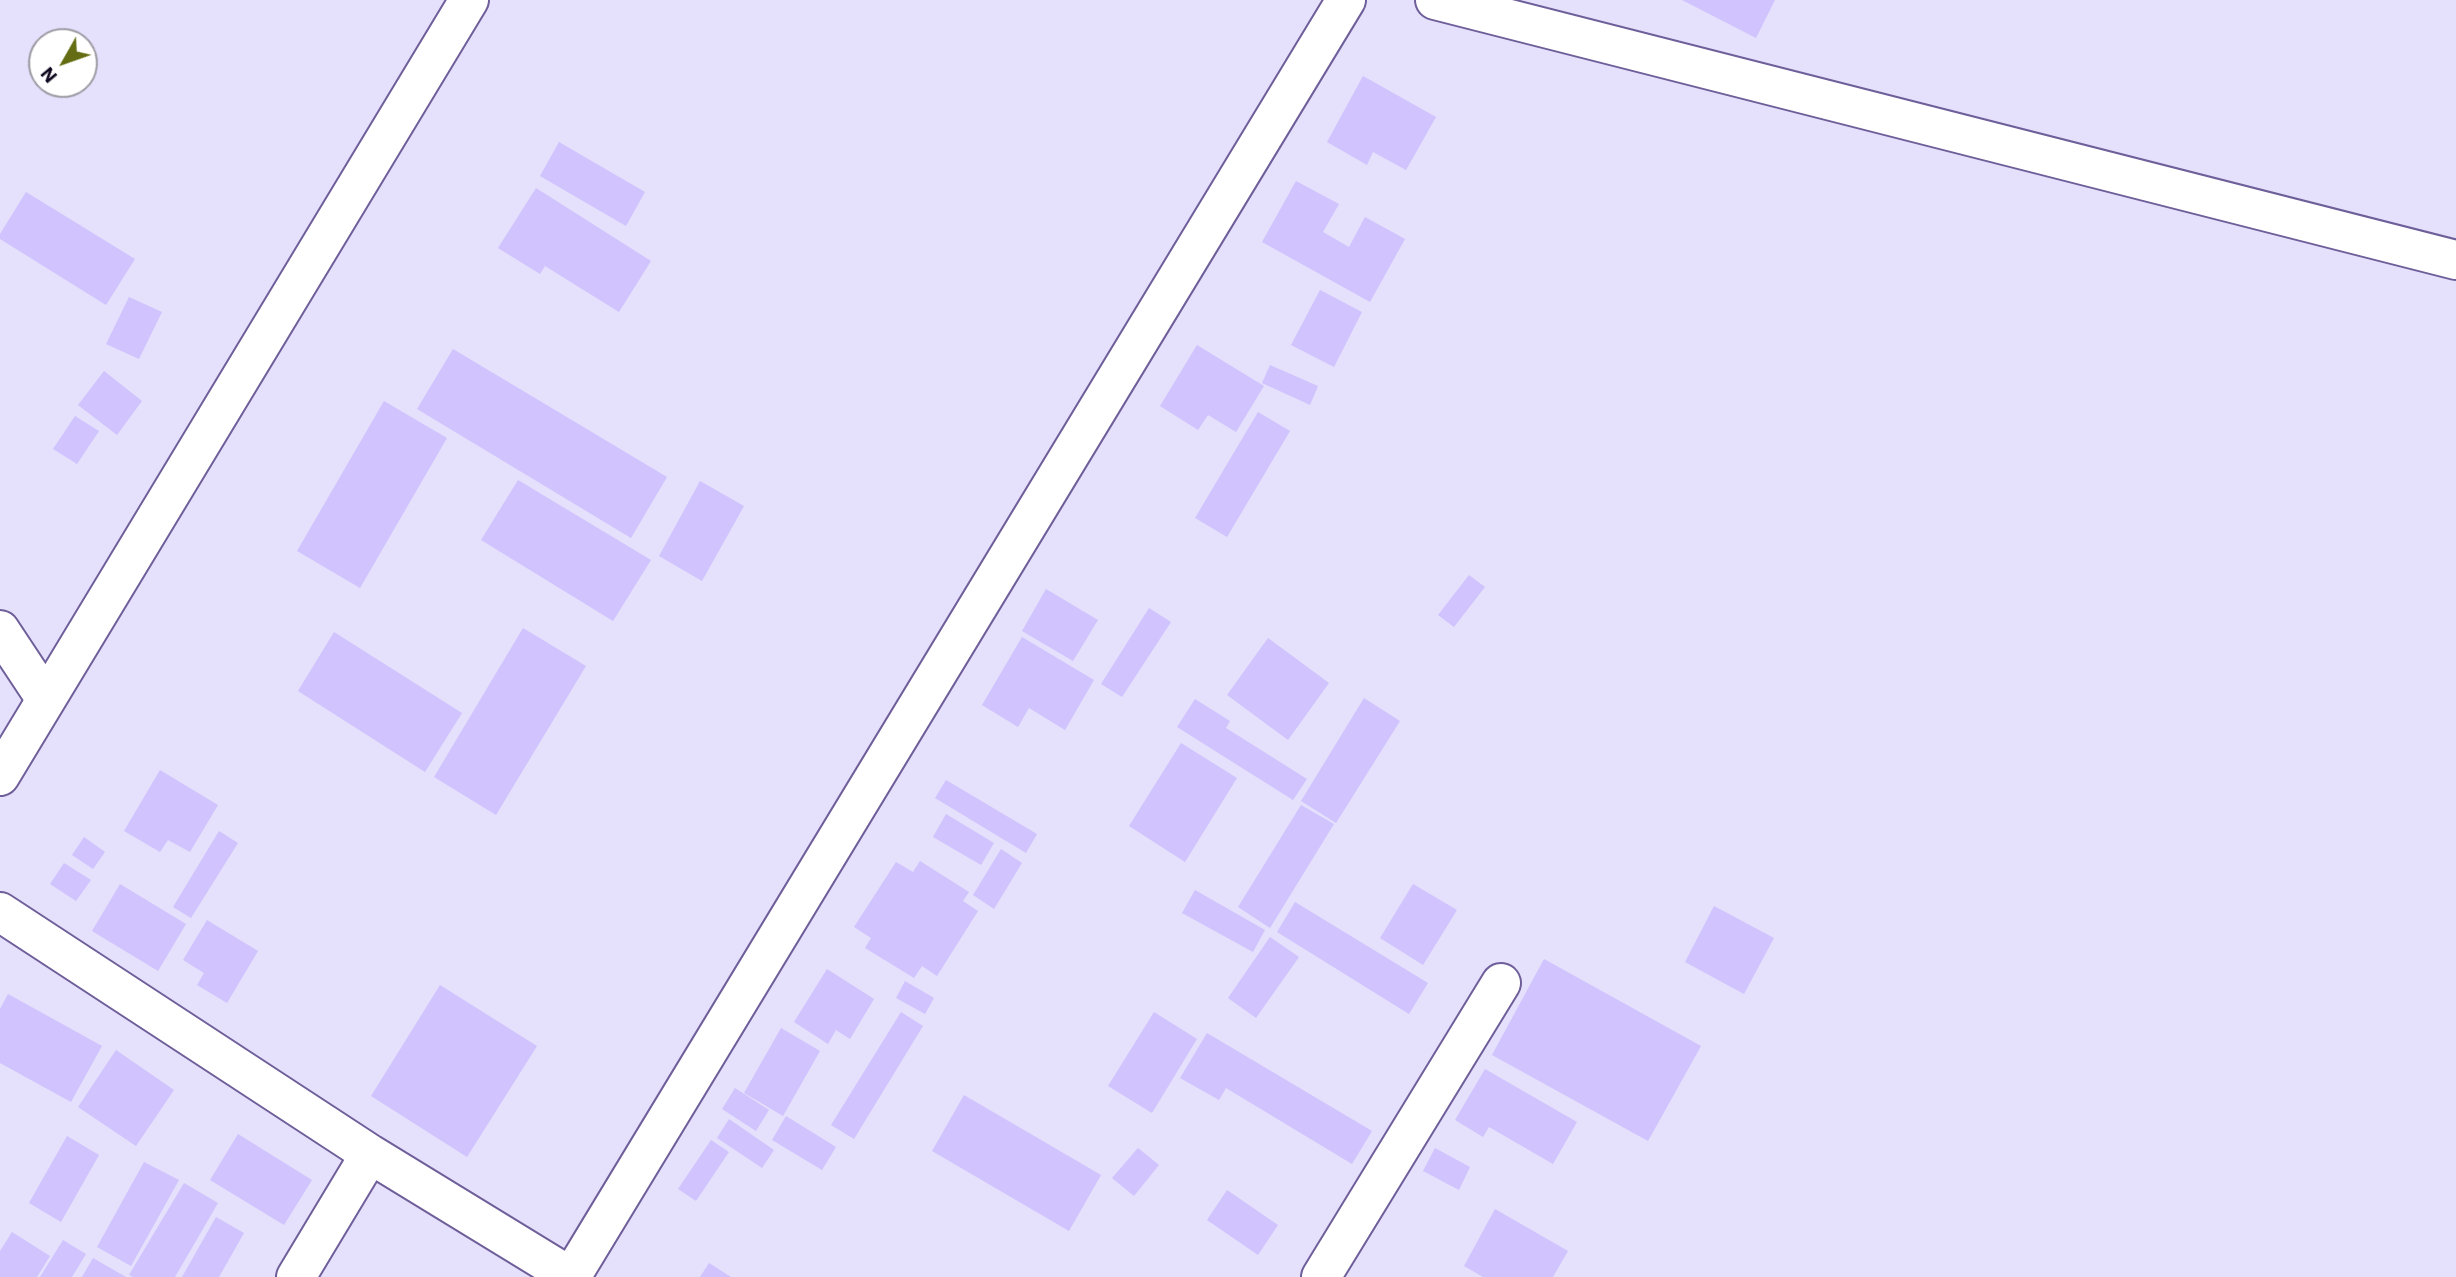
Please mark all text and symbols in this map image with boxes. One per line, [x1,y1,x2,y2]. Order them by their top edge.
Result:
north arrow [28,28,98,98]
text: N [35,62,62,88]

